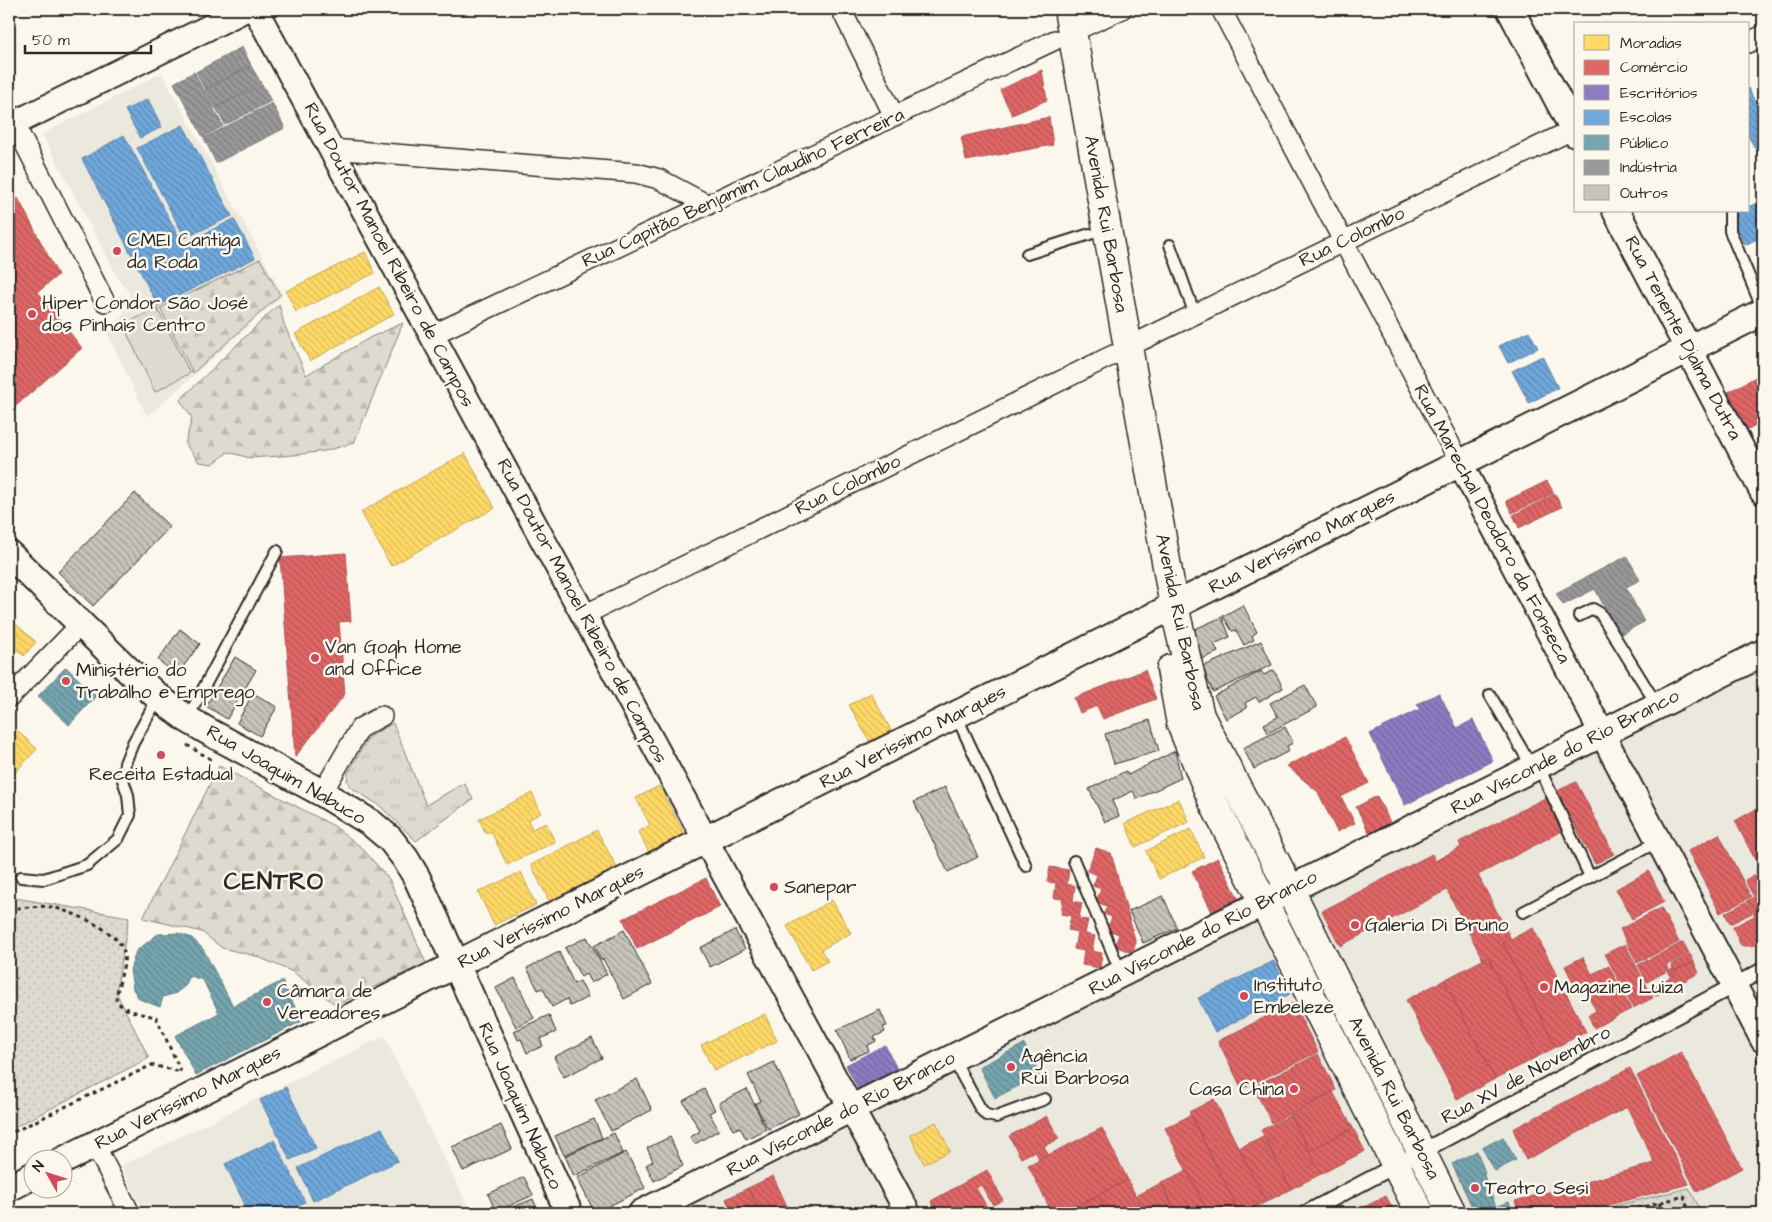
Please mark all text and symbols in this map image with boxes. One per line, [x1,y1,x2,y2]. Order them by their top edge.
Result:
scale bar [25,22,151,54]
legend [1574,22,1750,212]
text: 50 m [32,30,70,51]
text: Moradias [1620,33,1682,54]
text: Comércio [1620,57,1688,78]
text: Escritórios [1620,83,1698,104]
street label: Rua Doutor Manoel Ribeiro de Campos [297,98,481,412]
street label: Rua Capitão Benjamim Claudino Ferreira [577,101,909,275]
text: Escolas [1620,107,1672,128]
street label: Avenida Rui Barbosa [1077,133,1135,315]
text: Público [1620,133,1669,154]
text: Indústria [1620,157,1677,178]
text: Outros [1620,183,1668,204]
street label: Rua Colombo [1295,200,1410,274]
place label: CMEI Cantiga da Roda [127,227,241,276]
street label: Rua Tenente Djalma Dutra [1618,231,1749,445]
marker: CMEI Cantiga da Roda [111,245,123,257]
place label: Hiper Condor São José dos Pinhais Centro [42,290,248,339]
marker: Hiper Condor São José dos Pinhais Centro [26,308,38,320]
street label: Rua Marechal Deodoro da Fonseca [1407,380,1577,669]
street label: Rua Colombo [791,448,906,522]
street label: Rua Doutor Manoel Ribeiro de Campos [490,454,674,768]
street label: Rua Veríssimo Marques [1204,483,1400,601]
street label: Avenida Rui Barbosa [1148,531,1212,713]
place label: Van Gogh Home and Office [325,634,462,683]
marker: Van Gogh Home and Office [309,652,321,664]
place label: Ministério do Trabalho e Emprego [76,657,255,707]
marker: Ministério do Trabalho e Emprego [60,675,72,687]
street label: Rua Veríssimo Marques [815,678,1011,796]
street label: Rua Visconde do Rio Branco [1446,682,1684,822]
street label: Rua Joaquim Nabuco [201,718,371,832]
marker: Receita Estadual [155,749,167,761]
place label: Receita Estadual [89,761,233,788]
street label: Rua Veríssimo Marques [453,858,649,976]
street label: Rua Visconde do Rio Branco [1084,863,1322,1003]
district label: CENTRO [224,865,324,899]
place label: Sanepar [784,874,857,901]
marker: Sanepar [768,881,780,893]
place label: Galeria Di Bruno [1365,912,1509,939]
marker: Galeria Di Bruno [1349,919,1361,931]
place label: Instituto Embeleze [1254,972,1334,1021]
place label: Magazine Luiza [1554,974,1684,1002]
place label: Câmara de Vereadores [277,978,380,1027]
marker: Magazine Luiza [1538,981,1550,993]
marker: Instituto Embeleze [1238,990,1250,1002]
marker: Câmara de Vereadores [261,996,273,1008]
street label: Avenida Rui Barbosa [1341,1012,1447,1184]
street label: Rua Joaquim Nabuco [471,1018,569,1194]
street label: Rua XV de Novembro [1436,1019,1616,1131]
street label: Rua Veríssimo Marques [90,1039,286,1157]
place label: Agência Rui Barbosa [1021,1043,1129,1092]
street label: Rua Visconde do Rio Branco [722,1044,960,1184]
marker: Agência Rui Barbosa [1005,1061,1017,1073]
place label: Casa China [1189,1076,1284,1103]
marker: Casa China [1288,1083,1300,1095]
north arrow [22,1150,72,1200]
text: N [28,1157,49,1176]
place label: Teatro Sesi [1485,1175,1588,1202]
marker: Teatro Sesi [1469,1182,1481,1194]

